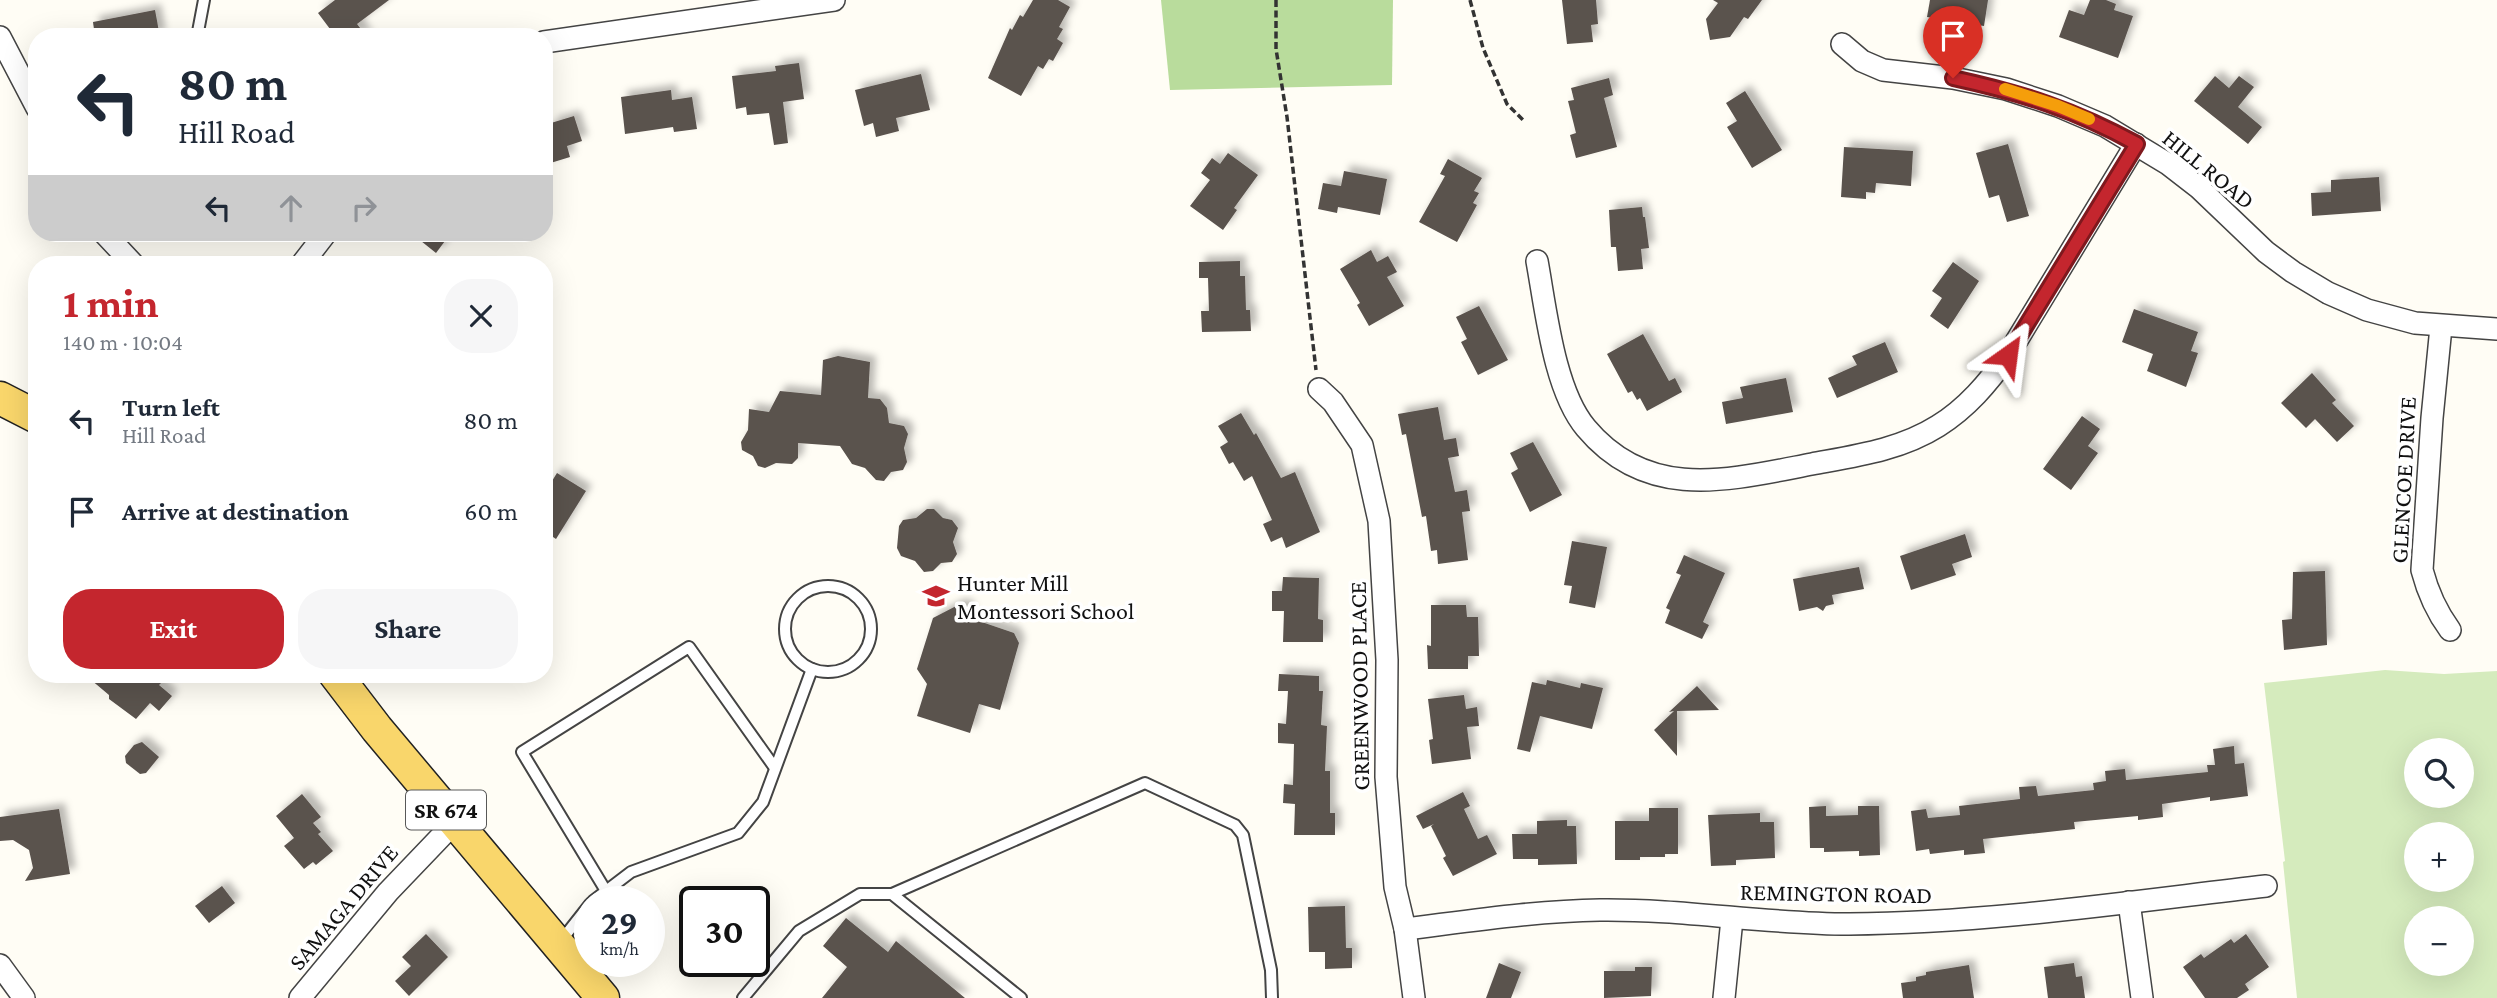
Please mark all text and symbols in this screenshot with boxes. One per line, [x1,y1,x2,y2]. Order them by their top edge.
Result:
pin [1923,6,1983,78]
icon: arrive [1934,17,1972,55]
icon: left [63,56,154,147]
text: 80 m [178,56,287,111]
text: Hill Road [178,114,295,150]
street label: HILL ROAD [2158,124,2260,214]
icon: left [199,189,237,227]
icon: ahead [272,189,310,227]
icon: right [345,189,383,227]
text: 1 min [63,279,159,326]
button: close [444,279,518,353]
position arrow [1971,318,2045,392]
text: 140 m · 10:04 [63,329,183,355]
text: Turn left [122,393,220,422]
street label: GLENCOE DRIVE [2385,396,2421,564]
icon: left [63,402,101,440]
text: 80 m [464,406,518,435]
text: Hill Road [122,422,206,448]
icon: arrive [63,493,101,531]
text: Arrive at destination [122,497,349,526]
text: 60 m [464,497,518,526]
place label: Hunter Mill Montessori School [957,569,1134,624]
school or university icon: Hunter Mill Montessori School [921,581,951,611]
street label: GREENWOOD PLACE [1344,581,1374,791]
button: Exit [63,589,284,669]
button: Share [298,589,518,669]
map controls [2404,738,2474,976]
button: search [2404,738,2474,808]
road number: SR 674 [406,790,486,830]
button: + [2404,822,2474,892]
street label: SAMAGA DRIVE [283,839,403,975]
street label: REMINGTON ROAD [1740,878,1932,908]
speed limit sign: 30 [679,886,770,977]
text: 29 [601,903,638,942]
button: − [2404,906,2474,976]
text: km/h [600,939,639,959]

